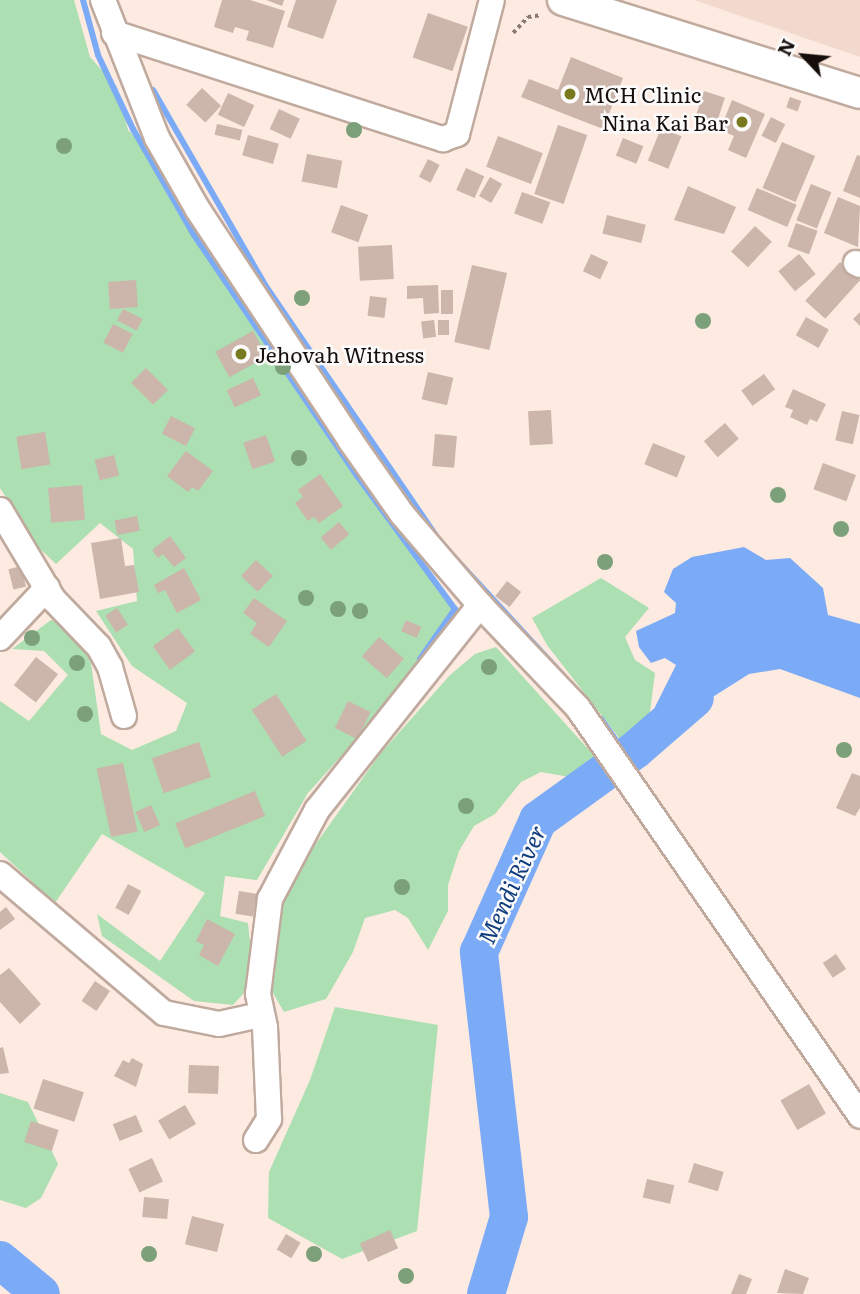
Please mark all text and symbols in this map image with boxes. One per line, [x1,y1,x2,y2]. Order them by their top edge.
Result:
north arrow [769,21,839,91]
text: N [769,33,801,60]
place label: MCH Clinic [584,81,701,107]
marker: MCH Clinic [562,86,578,102]
place label: Nina Kai Bar [602,109,728,135]
marker: Nina Kai Bar [734,114,750,130]
place label: Jehovah Witness [255,341,424,367]
marker: Jehovah Witness [233,346,249,362]
water label: Mendi River [472,820,550,948]

